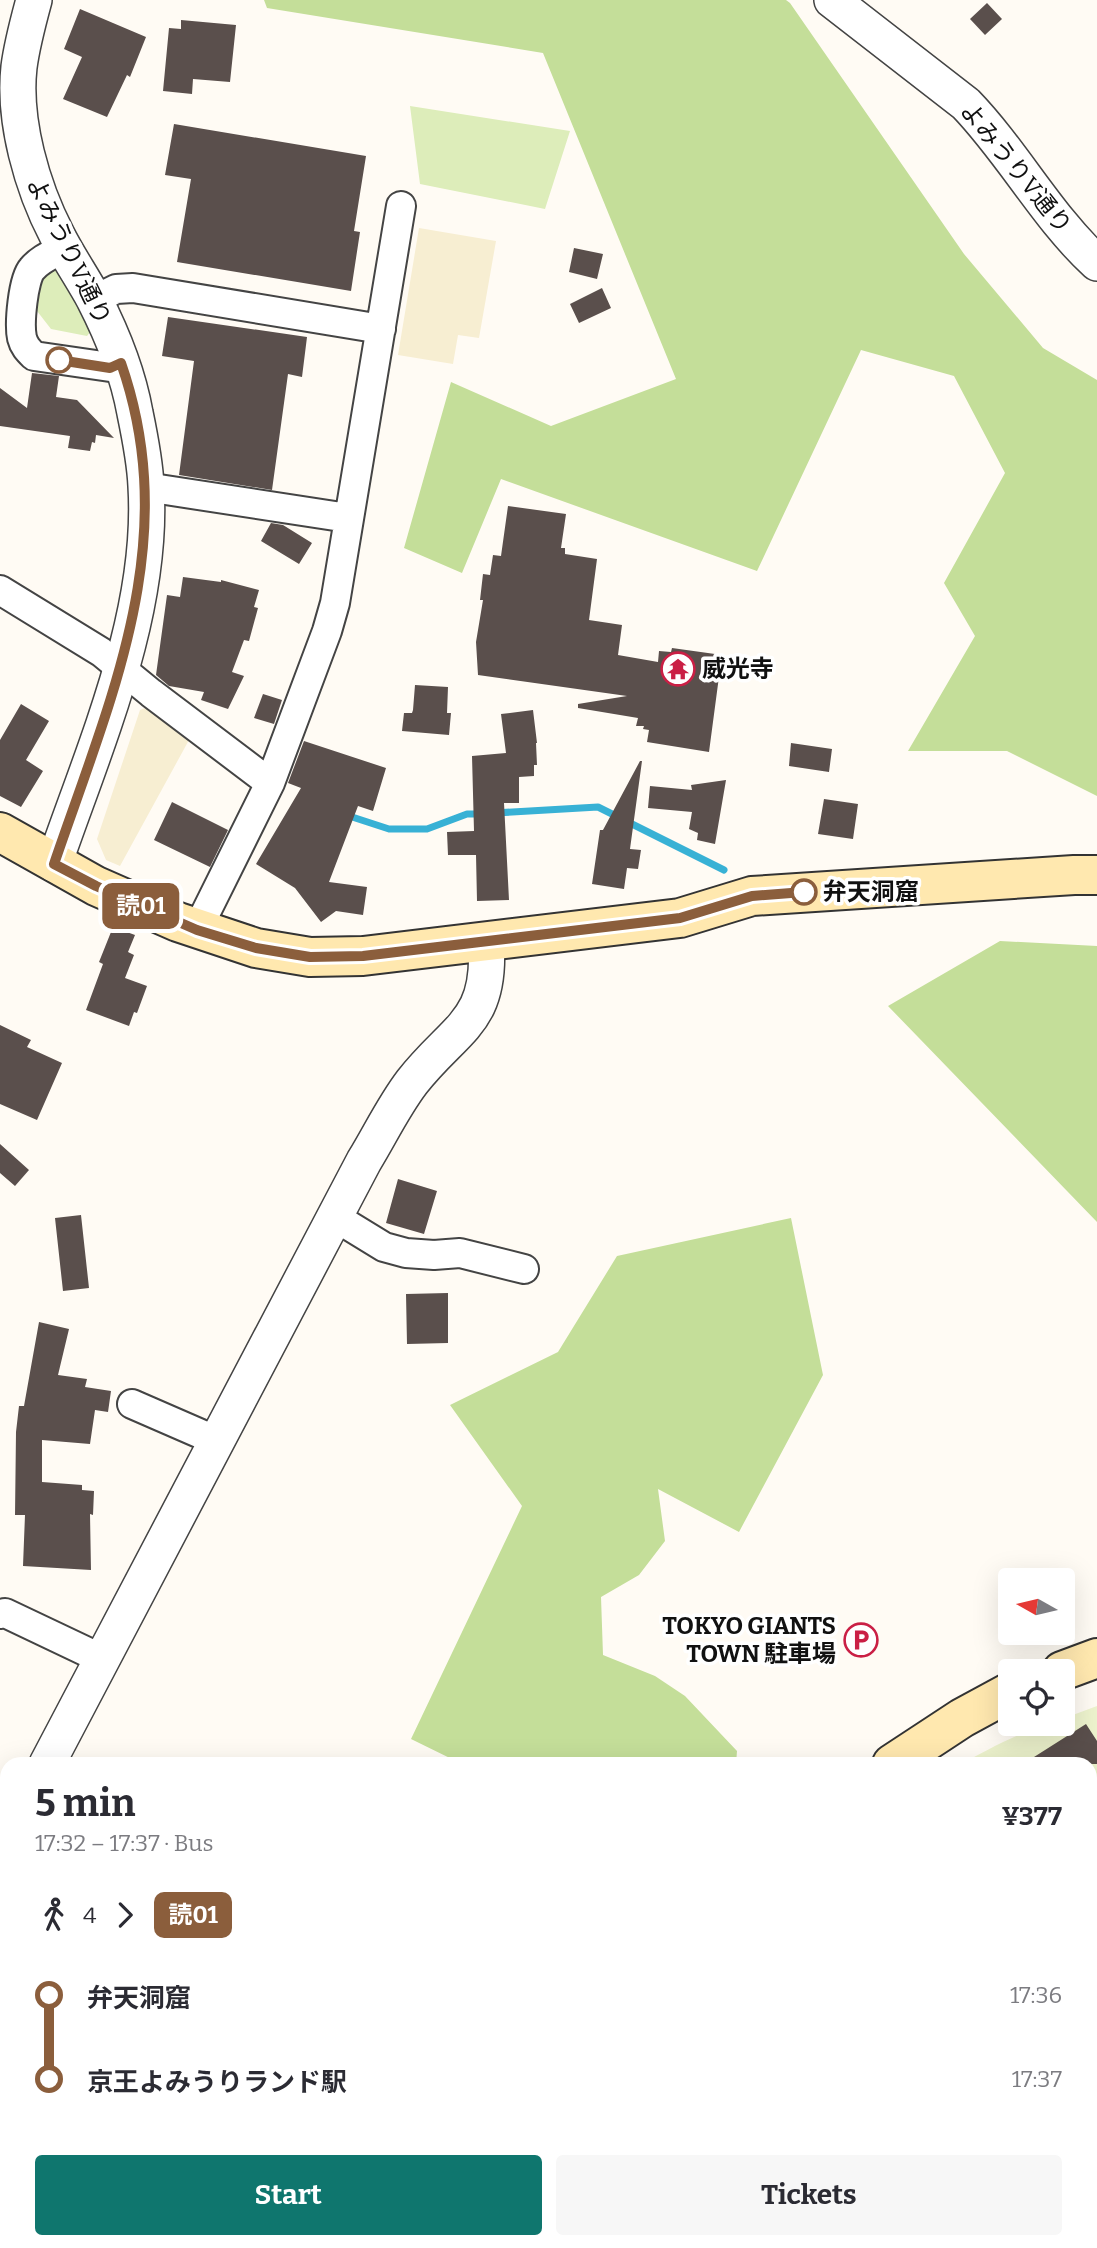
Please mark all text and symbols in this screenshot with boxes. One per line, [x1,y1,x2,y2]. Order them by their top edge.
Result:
street label: よみうりV通り [955,97,1077,239]
street label: よみうりV通り [21,173,117,329]
unlabelled marker [46,347,72,373]
temple icon: 威光寺 [659,650,697,688]
place label: 威光寺 [702,655,774,683]
place label: 弁天洞窟 [823,878,919,906]
marker: 弁天洞窟 [791,879,817,905]
line badge: 読01 [101,883,181,929]
text: 読01 [116,892,166,920]
north arrow [998,1568,1074,1645]
map controls [998,1568,1075,1736]
place label: TOKYO GIANTS TOWN 駐車場 [662,1612,836,1668]
parking icon: TOKYO GIANTS TOWN 駐車場 [842,1621,880,1659]
button: locate [998,1659,1075,1736]
text: 5 min [35,1780,135,1826]
text: ¥377 [1001,1801,1062,1832]
text: 17:32 – 17:37 · Bus [35,1829,213,1857]
icon: walk [35,1896,73,1934]
icon: forward [106,1896,144,1934]
text: 4 [83,1901,96,1929]
text: 読01 [168,1901,218,1929]
text: 17:36 [1010,1981,1062,2009]
text: 弁天洞窟 [87,1983,191,2014]
text: 17:37 [1012,2065,1062,2093]
text: 京王よみうりランド駅 [87,2067,347,2098]
button: Start [35,2155,542,2235]
button: Tickets [556,2155,1062,2235]

